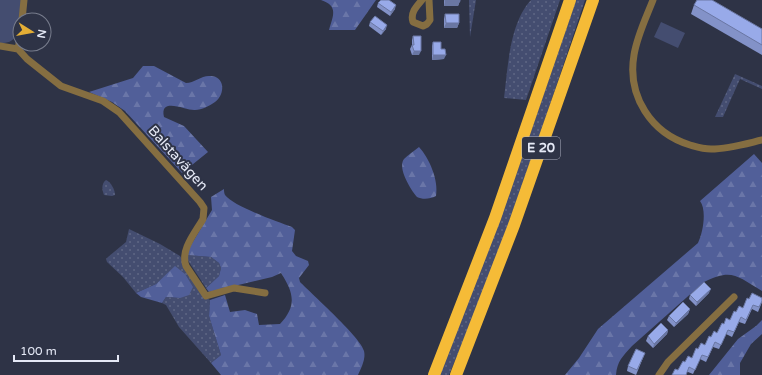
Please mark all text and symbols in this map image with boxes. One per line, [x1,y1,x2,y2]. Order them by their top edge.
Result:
north arrow [12,12,52,52]
text: N [34,28,49,39]
street label: Balstavägen [144,122,212,194]
road number: E 20 [522,137,560,159]
scale bar [14,337,118,363]
text: 100 m [20,344,57,358]

